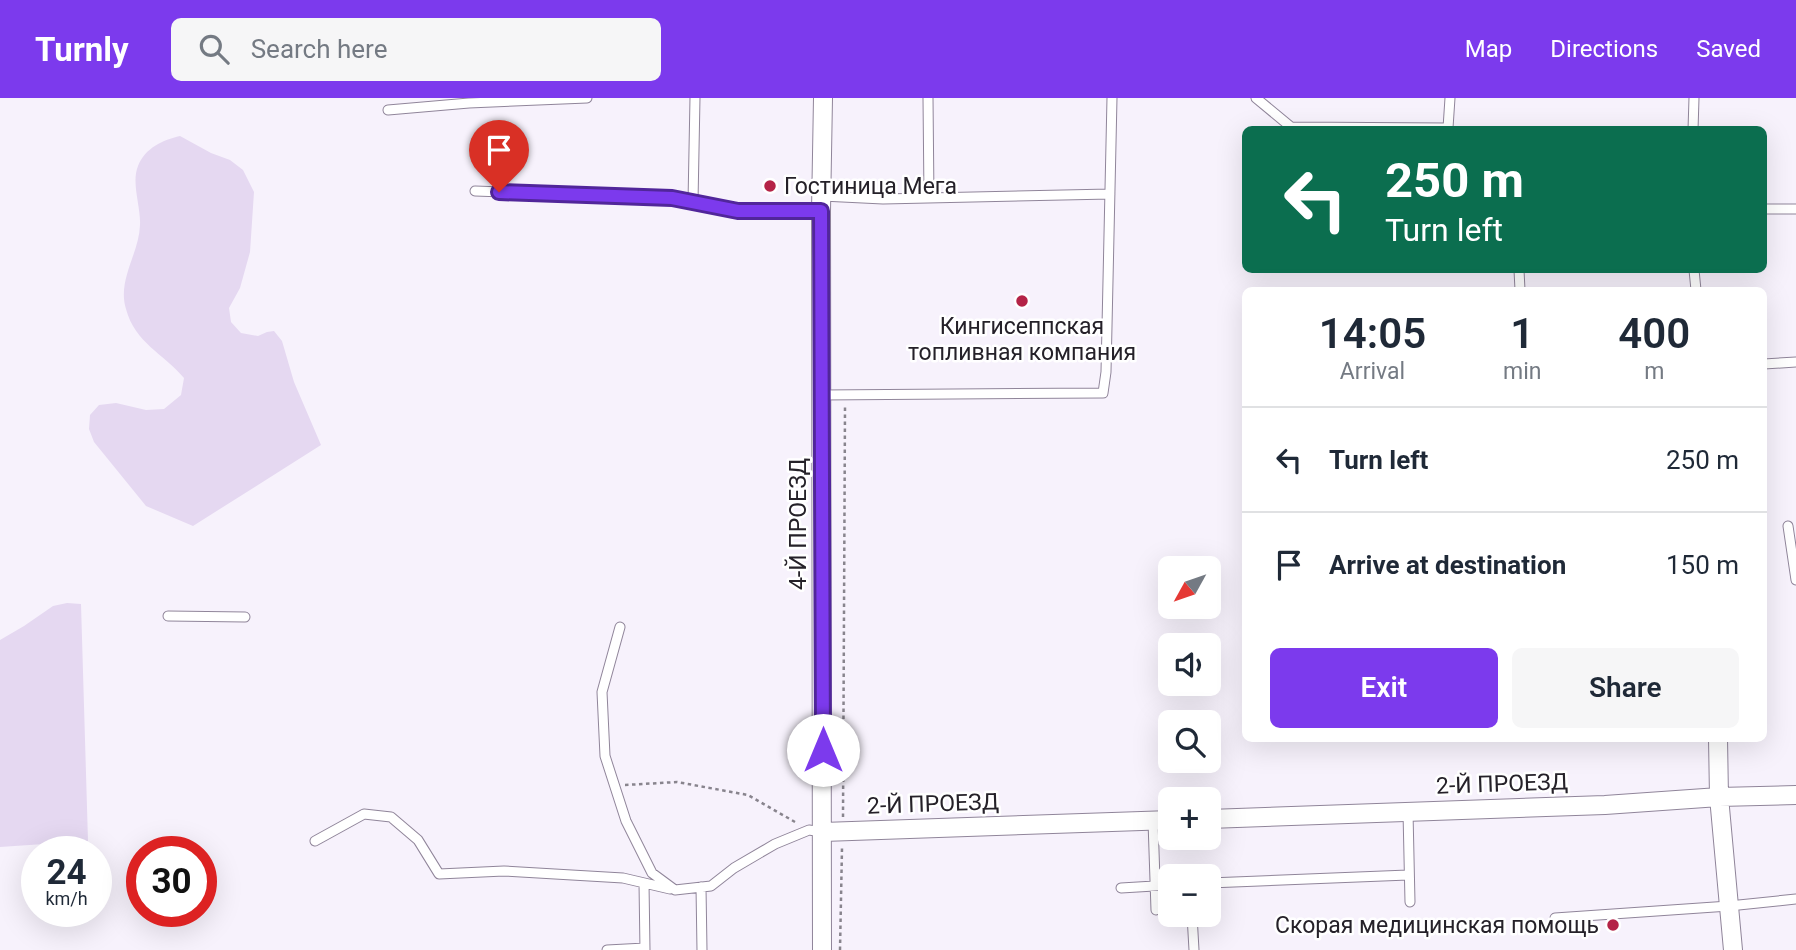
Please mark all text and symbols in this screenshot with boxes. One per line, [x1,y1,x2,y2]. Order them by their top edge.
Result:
search box [171,18,661,81]
text: Turnly [35,30,129,69]
icon: search [195,30,233,68]
text: Search here [251,34,387,64]
text: Map [1465,35,1512,63]
text: Directions [1550,35,1658,63]
text: Saved [1696,35,1761,63]
pin [469,120,529,192]
icon: arrive [480,131,518,169]
text: 250 m [1385,152,1524,209]
icon: left [1270,154,1361,245]
place label: Гостиница Мега [784,173,957,200]
marker: Гостиница Мега [762,178,778,194]
text: Turn left [1385,211,1503,249]
marker: Кингисеппская топливная компания [1014,293,1030,309]
text: 14:05 [1319,309,1426,358]
text: 1 [1510,309,1534,358]
text: 400 [1618,309,1690,358]
place label: Кингисеппская топливная компания [908,313,1136,366]
text: Arrival [1340,358,1405,385]
text: min [1503,358,1541,385]
text: m [1644,358,1664,385]
icon: left [1270,441,1308,479]
text: Turn left [1329,445,1428,475]
text: 250 m [1666,445,1739,475]
street label: 4-Й ПРОЕЗД [784,458,812,590]
icon: arrive [1270,546,1308,584]
text: Arrive at destination [1329,550,1566,580]
text: 150 m [1666,550,1739,580]
north arrow [1158,556,1222,620]
map controls [1158,556,1221,927]
button: sound [1158,633,1221,696]
button: Exit [1270,648,1498,728]
button: Share [1512,648,1739,728]
button: search [1158,710,1221,773]
position arrow [786,713,860,787]
street label: 2-Й ПРОЕЗД [1435,767,1569,800]
street label: 2-Й ПРОЕЗД [866,787,1000,820]
button: + [1158,787,1221,850]
speed limit sign: 30 [126,836,217,927]
text: 24 [46,852,87,893]
button: − [1158,864,1221,927]
text: km/h [45,888,88,909]
place label: Скорая медицинская помощь [1275,912,1599,939]
marker: Скорая медицинская помощь [1605,917,1621,933]

